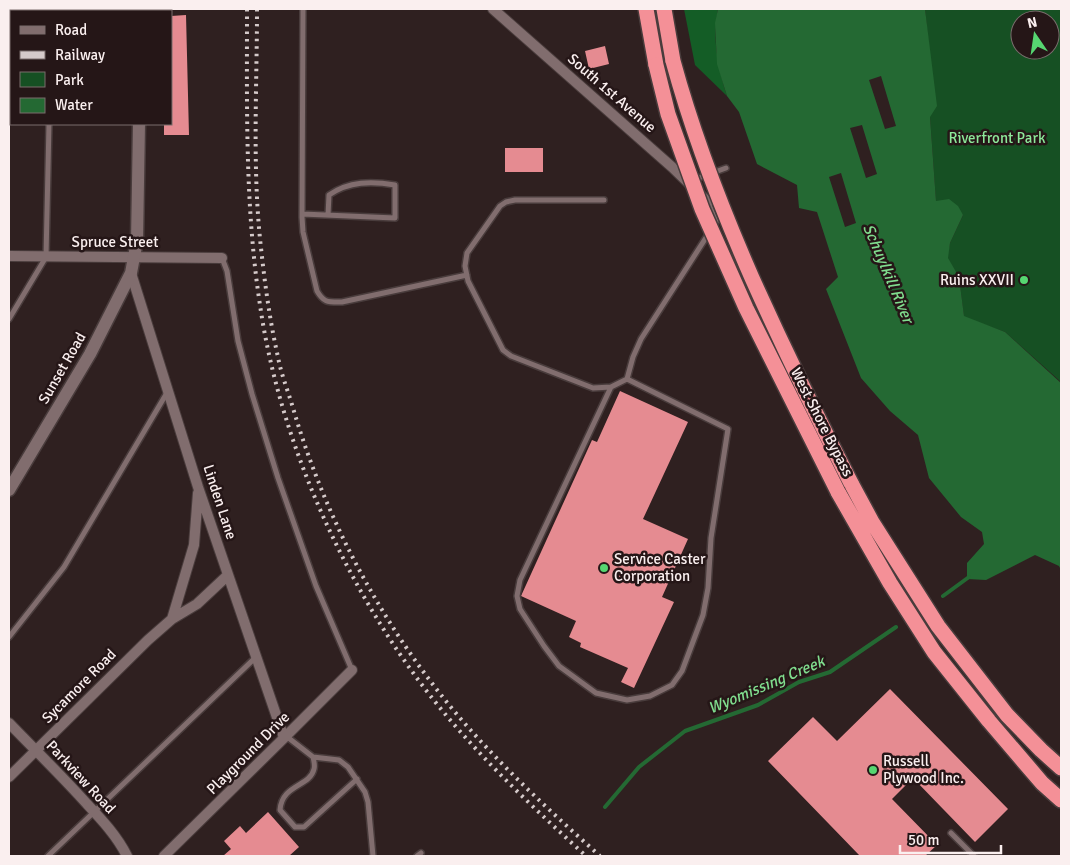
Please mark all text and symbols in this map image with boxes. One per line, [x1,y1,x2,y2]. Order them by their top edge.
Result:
legend [10,10,172,125]
north arrow [1010,10,1060,60]
text: N [1026,13,1039,32]
text: Road [55,21,87,39]
text: Railway [55,46,105,64]
street label: South 1st Avenue [564,50,660,136]
text: Park [55,71,84,89]
text: Water [55,96,93,114]
park label: Riverfront Park [949,129,1046,147]
water label: Schuylkill River [858,221,919,328]
street label: Spruce Street [72,233,158,251]
place label: Ruins XXVII [940,271,1014,289]
marker: Ruins XXVII [1018,274,1030,286]
street label: Sunset Road [34,329,90,407]
street label: West Shore Bypass [787,365,857,480]
street label: Linden Lane [199,462,241,542]
place label: Service Caster Corporation [614,550,706,585]
marker: Service Caster Corporation [598,562,610,574]
street label: Sycamore Road [38,645,120,727]
water label: Wyomissing Creek [705,651,829,718]
street label: Playground Drive [203,708,293,798]
street label: Parkview Road [43,737,119,817]
place label: Russell Plywood Inc. [883,752,964,787]
marker: Russell Plywood Inc. [867,764,879,776]
scale bar [900,822,1001,854]
text: 50 m [908,831,939,849]

